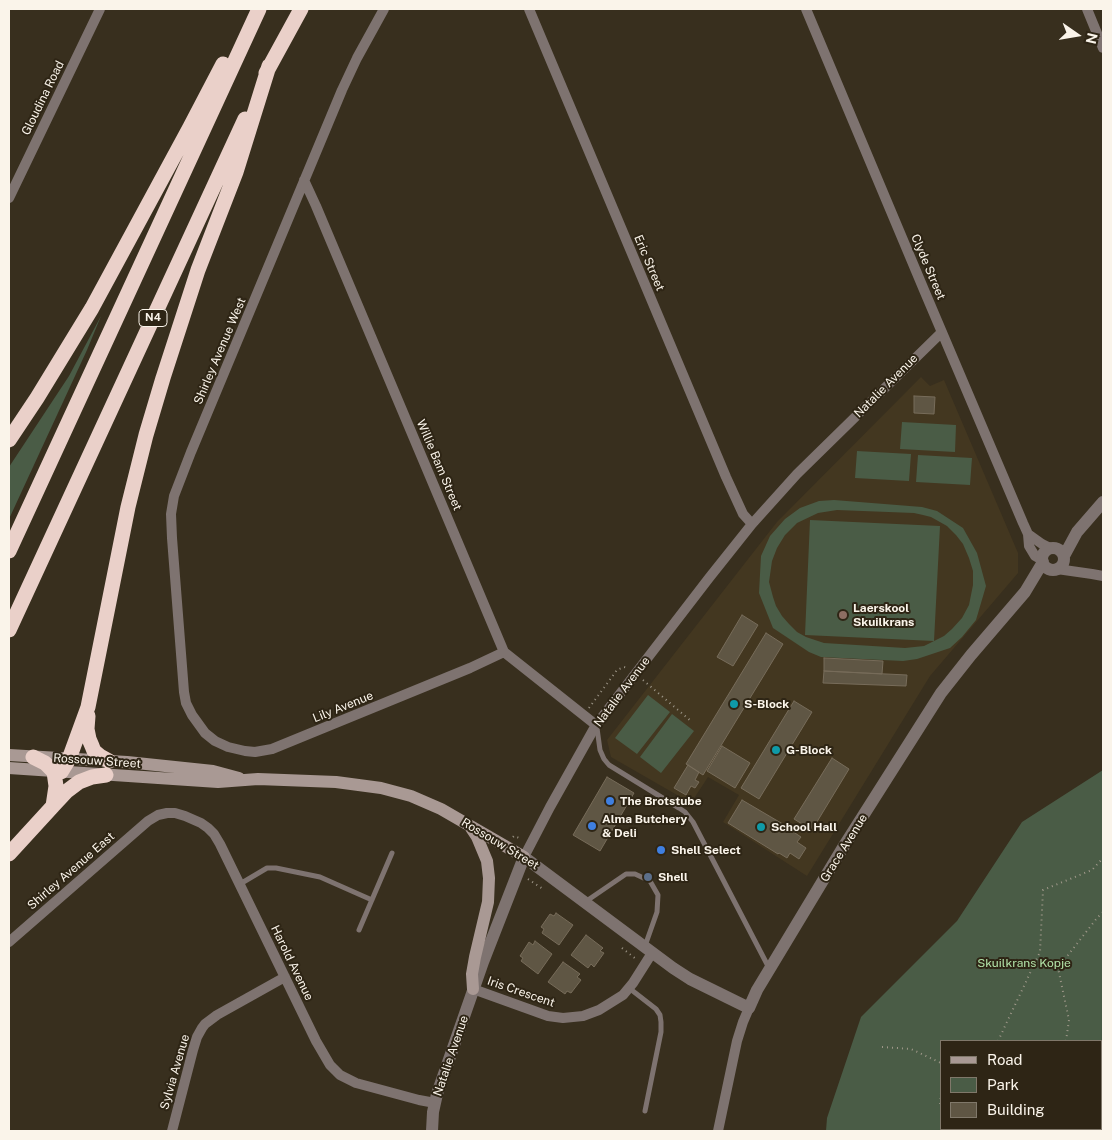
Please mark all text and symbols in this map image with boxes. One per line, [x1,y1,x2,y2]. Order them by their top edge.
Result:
north arrow [1052,10,1102,60]
text: N [1083,31,1101,46]
street label: Gloudina Road [19,58,67,138]
street label: Clyde Street [908,232,948,302]
street label: Eric Street [631,233,667,293]
street label: Shirley Avenue West [191,295,249,407]
road number: N4 [139,310,167,326]
street label: Natalie Avenue [851,351,921,421]
street label: Willie Bam Street [413,417,465,513]
place label: Laerskool Skuilkrans [853,601,914,629]
marker: Laerskool Skuilkrans [837,609,849,621]
street label: Natalie Avenue [591,654,653,730]
street label: Lily Avenue [311,688,375,726]
place label: S-Block [744,697,789,711]
marker: S-Block [728,698,740,710]
place label: G-Block [786,743,832,757]
marker: G-Block [770,744,782,756]
street label: Rossouw Street [53,751,141,771]
place label: The Brotstube [620,794,702,808]
marker: The Brotstube [604,795,616,807]
street label: Grace Avenue [817,811,871,885]
place label: Alma Butchery & Deli [602,812,687,840]
street label: Rossouw Street [459,815,541,873]
marker: Alma Butchery & Deli [586,820,598,832]
place label: School Hall [771,820,837,834]
marker: School Hall [755,821,767,833]
street label: Shirley Avenue East [24,829,118,913]
place label: Shell Select [671,843,741,857]
marker: Shell Select [655,844,667,856]
place label: Shell [658,870,688,884]
marker: Shell [642,871,654,883]
street label: Harold Avenue [268,923,316,1003]
park label: Skuilkrans Kopje [977,956,1071,970]
street label: Iris Crescent [485,974,557,1010]
street label: Natalie Avenue [430,1014,472,1098]
street label: Sylvia Avenue [157,1033,193,1111]
legend [940,1040,1102,1130]
text: Road [987,1051,1023,1068]
text: Park [987,1076,1019,1093]
text: Building [987,1101,1045,1118]

